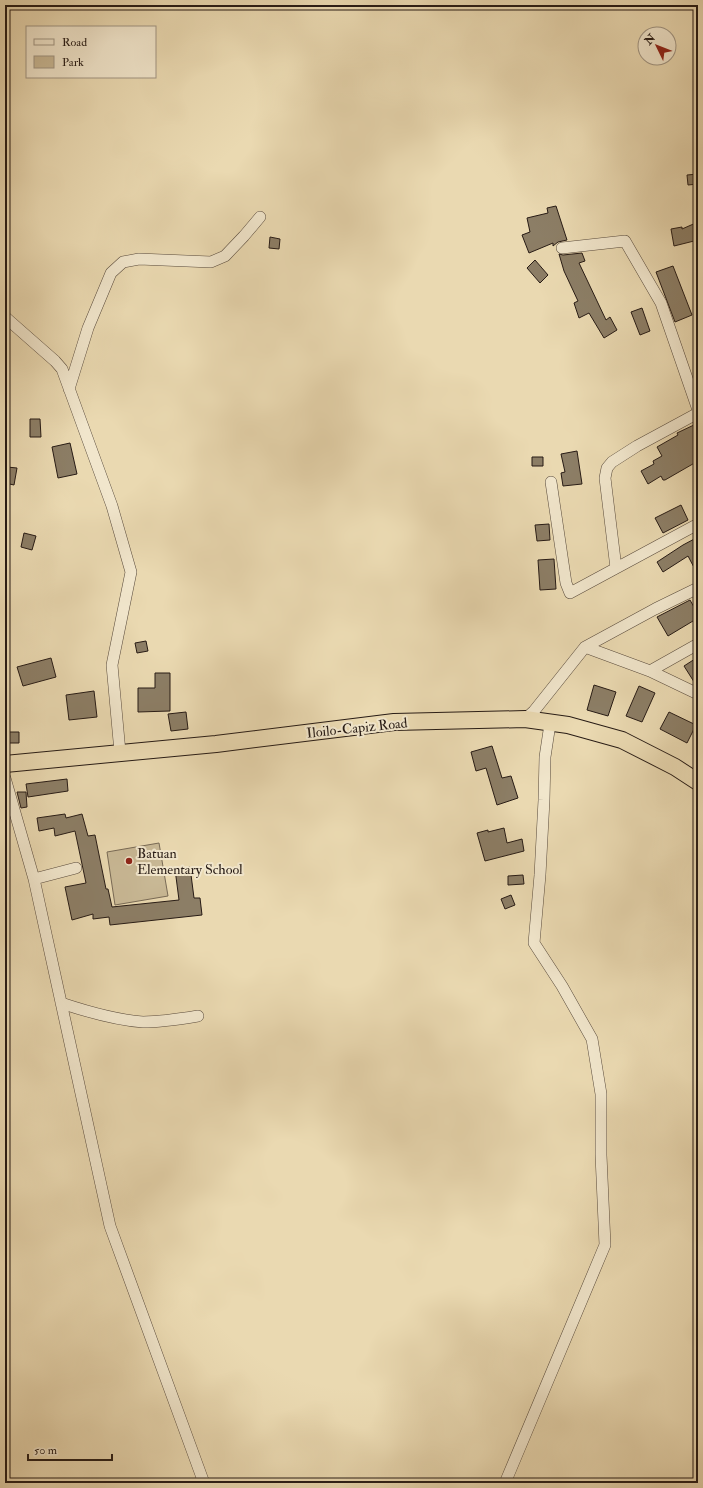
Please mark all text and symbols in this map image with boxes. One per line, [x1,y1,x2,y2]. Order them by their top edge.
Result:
legend [26,26,156,78]
north arrow [637,26,677,66]
text: N [641,31,659,48]
text: Road [62,35,87,50]
text: Park [62,55,84,70]
street label: Iloilo-Capiz Road [306,714,409,743]
place label: Batuan Elementary School [137,845,243,879]
marker: Batuan Elementary School [124,856,134,866]
scale bar [28,1436,112,1462]
text: 50 m [34,1443,58,1458]

